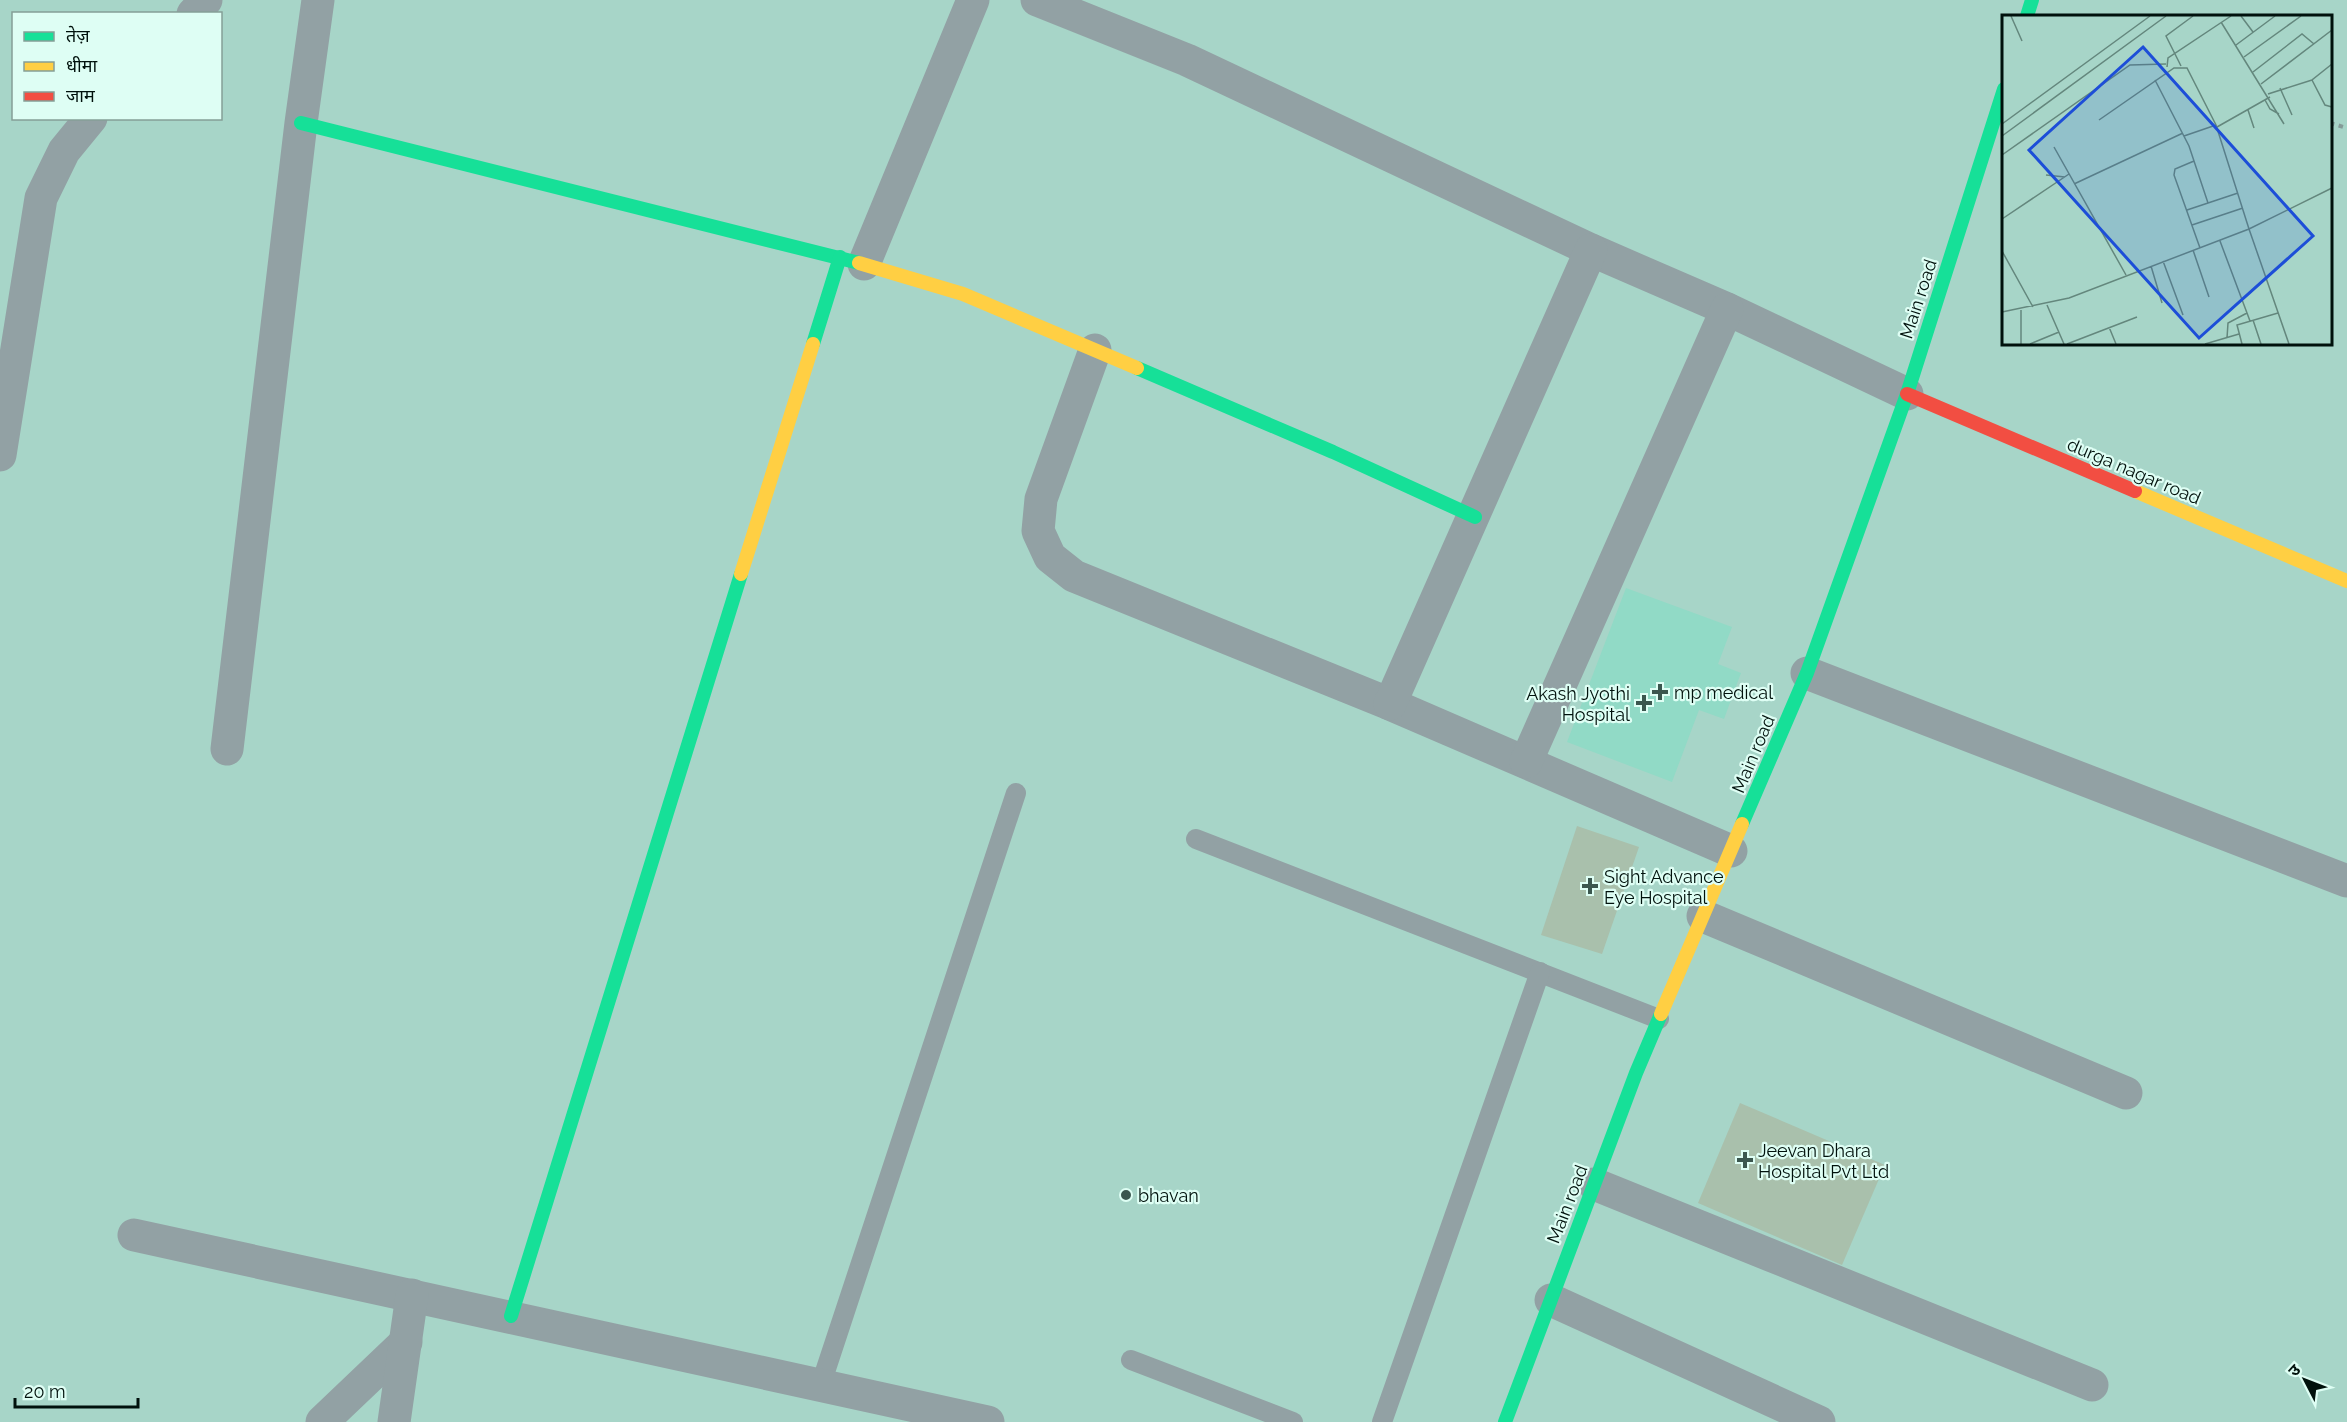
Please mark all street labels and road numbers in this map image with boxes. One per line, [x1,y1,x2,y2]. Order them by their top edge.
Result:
street label: Main road [1895,257,1941,341]
street label: durga nagar road [2064,433,2204,509]
street label: Main road [1727,712,1779,796]
street label: Main road [1542,1162,1592,1246]

